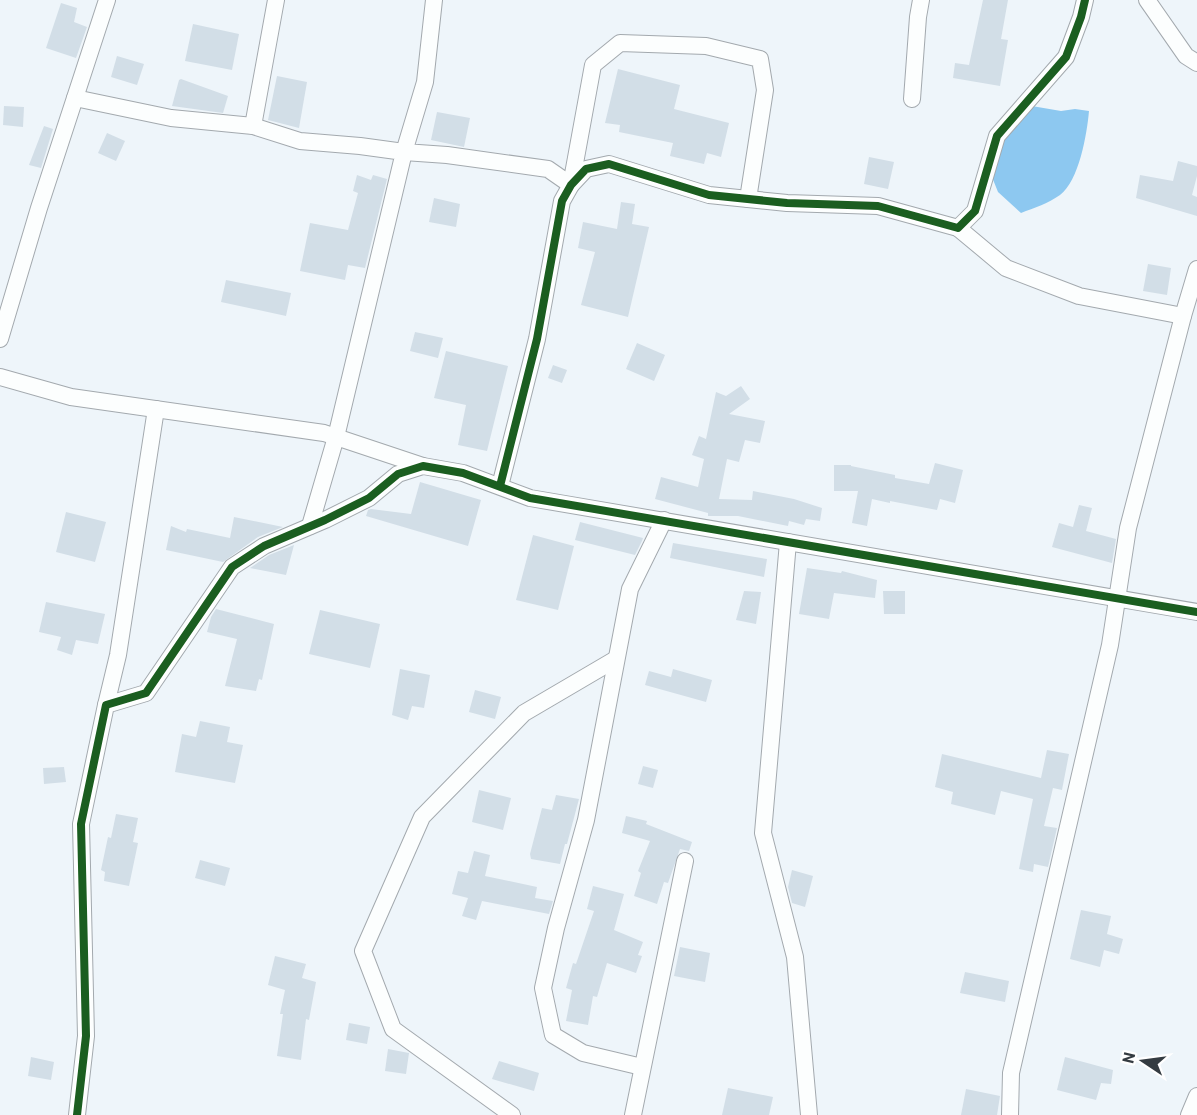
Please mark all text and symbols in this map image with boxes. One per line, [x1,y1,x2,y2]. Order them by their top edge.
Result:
north arrow [1113,1031,1173,1091]
text: N [1117,1050,1138,1065]

